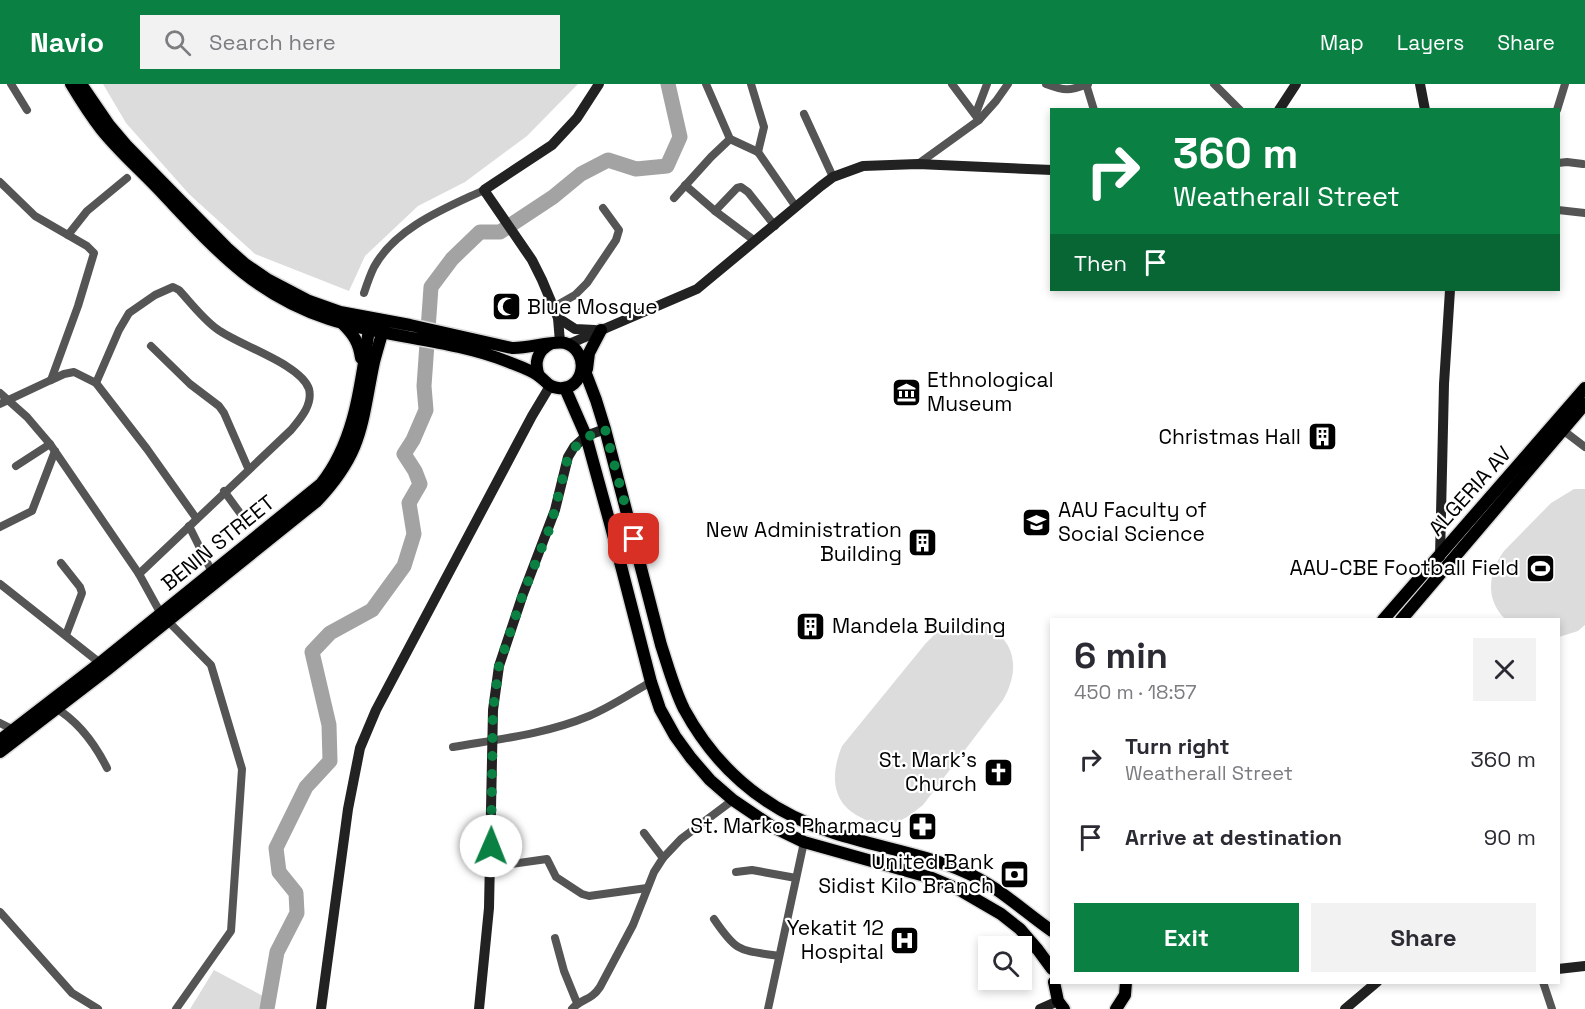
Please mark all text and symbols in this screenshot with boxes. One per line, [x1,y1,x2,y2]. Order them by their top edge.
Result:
search box [140,15,560,69]
text: Navio [30,24,104,60]
icon: search [161,26,194,59]
text: Search here [209,28,336,56]
text: Map [1320,29,1364,56]
text: Layers [1397,29,1464,56]
text: Share [1497,29,1555,56]
text: 360 m [1173,127,1298,180]
icon: right [1074,132,1152,210]
text: Weatherall Street [1173,179,1400,214]
icon: arrive [1139,246,1172,279]
text: Then [1074,249,1127,277]
mosque icon: Blue Mosque [490,291,522,323]
place label: Blue Mosque [527,293,658,320]
place label: Ethnological Museum [927,366,1054,417]
museum icon: Ethnological Museum [890,376,922,408]
building icon: Christmas Hall [1306,421,1338,453]
place label: Christmas Hall [1158,423,1301,450]
street label: ALGERIA AV [1422,440,1517,541]
street label: BENIN STREET [156,489,280,597]
place label: AAU Faculty of Social Science [1058,496,1207,547]
school or university icon: AAU Faculty of Social Science [1021,506,1053,538]
pin [608,513,659,564]
place label: New Administration Building [706,516,902,567]
icon: arrive [617,522,650,555]
building icon: New Administration Building [907,526,939,558]
sports icon: AAU-CBE Football Field [1524,552,1556,584]
place label: AAU-CBE Football Field [1289,554,1519,581]
building icon: Mandela Building [795,610,827,642]
place label: Mandela Building [832,612,1006,639]
text: 6 min [1074,633,1168,679]
button: close [1473,638,1536,701]
text: 450 m · 18:57 [1074,679,1197,705]
text: Turn right [1125,732,1230,760]
icon: right [1074,743,1107,776]
text: 360 m [1471,745,1536,773]
place label: St. Mark's Church [879,746,977,797]
church icon: St. Mark's Church [982,756,1014,788]
text: Weatherall Street [1125,760,1293,786]
pharmacy icon: St. Markos Pharmacy [907,810,939,842]
place label: St. Markos Pharmacy [690,812,902,839]
position arrow [459,814,523,878]
icon: arrive [1074,821,1107,854]
text: Arrive at destination [1125,823,1342,851]
text: 90 m [1484,823,1536,851]
place label: United Bank Sidist Kilo Branch [818,848,994,899]
bank icon: United Bank Sidist Kilo Branch [999,858,1031,890]
button: Exit [1074,903,1299,972]
button: Share [1311,903,1536,972]
place label: Yekatit 12 Hospital [787,914,884,965]
hospital icon: Yekatit 12 Hospital [889,924,921,956]
map controls [978,936,1032,990]
button: search [978,936,1032,990]

